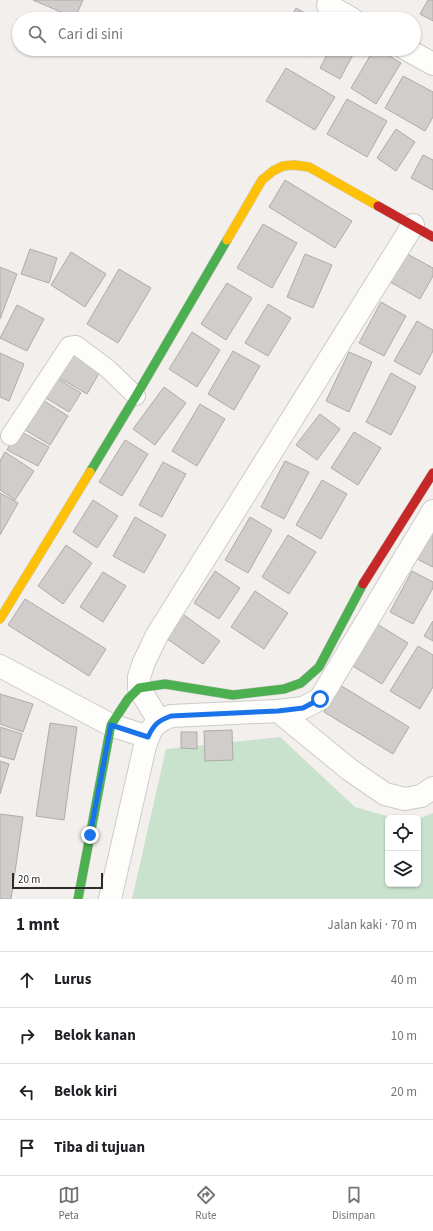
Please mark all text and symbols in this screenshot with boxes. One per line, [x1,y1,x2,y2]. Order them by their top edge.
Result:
search box [12,12,421,56]
icon: search [26,23,48,45]
text: Cari di sini [58,24,123,45]
route start [311,690,329,708]
map controls [385,815,421,887]
button: locate [385,815,421,851]
route end [81,826,99,844]
button: layers [385,851,421,887]
scale bar [12,871,103,890]
text: 20 m [18,872,40,887]
text: 1 mnt [16,913,59,937]
text: Jalan kaki · 70 m [327,916,417,934]
icon: ahead [16,969,38,991]
text: Lurus [54,969,91,990]
text: 40 m [391,971,417,989]
icon: right [16,1025,38,1047]
text: Belok kanan [54,1025,136,1046]
text: 10 m [391,1027,417,1045]
icon: left [16,1081,38,1103]
text: Belok kiri [54,1081,117,1102]
text: 20 m [391,1083,417,1101]
icon: arrive [16,1137,38,1159]
text: Tiba di tujuan [54,1137,145,1158]
tab: Peta [58,1184,80,1223]
tab: Rute [195,1184,217,1223]
tab: Disimpan [332,1184,375,1223]

